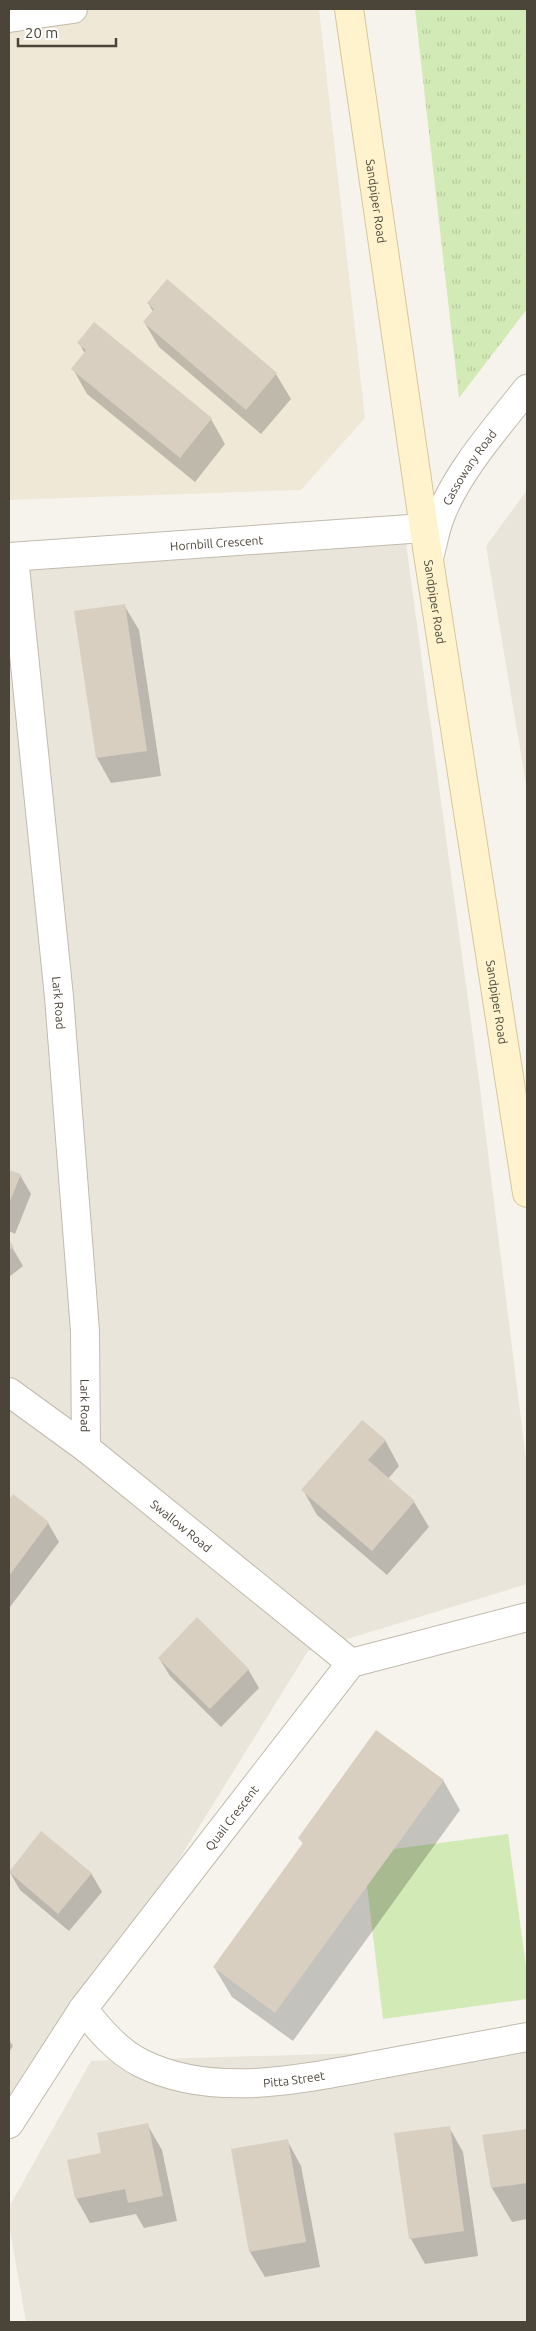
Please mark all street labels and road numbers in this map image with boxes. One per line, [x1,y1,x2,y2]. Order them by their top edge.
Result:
street label: Sandpiper Road [364,158,389,244]
street label: Cassowary Road [440,427,498,507]
street label: Hornbill Crescent [169,533,264,552]
street label: Sandpiper Road [422,559,448,645]
street label: Sandpiper Road [484,959,510,1045]
street label: Lark Road [50,975,68,1030]
street label: Lark Road [79,1379,92,1432]
street label: Swallow Road [148,1497,215,1554]
street label: Quail Crescent [202,1782,261,1853]
street label: Pitta Street [263,2068,326,2089]

